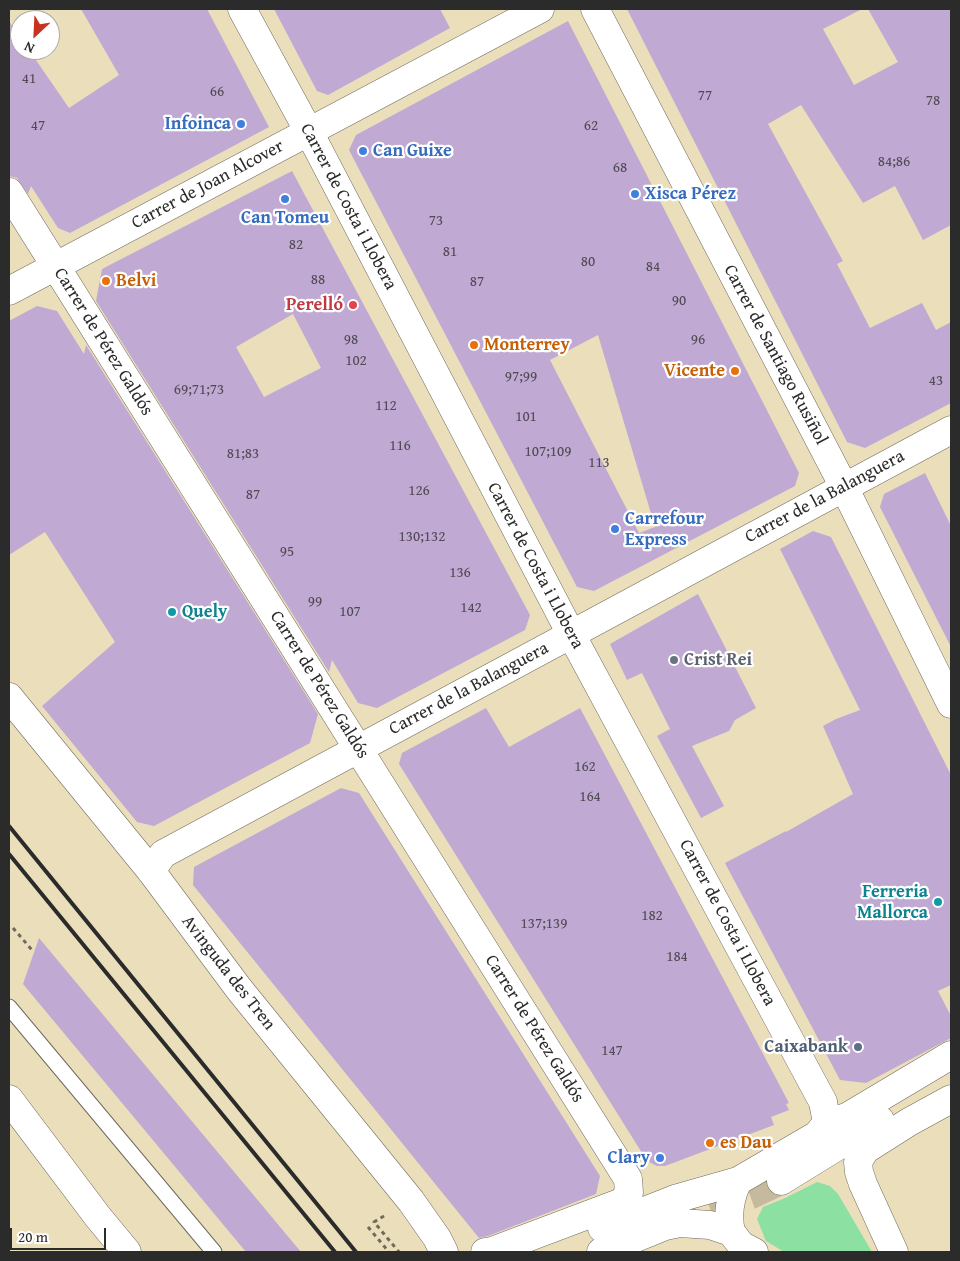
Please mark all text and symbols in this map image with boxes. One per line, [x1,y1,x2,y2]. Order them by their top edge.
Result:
north arrow [10,10,60,60]
text: N [21,37,38,59]
house number: 41 [22,70,36,88]
house number: 66 [210,83,224,101]
house number: 77 [698,87,712,105]
house number: 78 [926,92,940,110]
place label: Infoinca [165,113,231,135]
house number: 47 [31,117,45,135]
house number: 62 [584,117,598,135]
marker: Infoinca [235,118,247,130]
street label: Carrer de Costa i Llobera [295,120,401,294]
street label: Carrer de Joan Alcover [128,136,288,234]
place label: Can Guixe [373,140,452,162]
marker: Can Guixe [357,145,369,157]
house number: 84;86 [878,153,910,171]
house number: 68 [613,159,627,177]
place label: Xisca Pérez [645,183,736,205]
marker: Xisca Pérez [629,188,641,200]
marker: Can Tomeu [279,193,291,205]
place label: Can Tomeu [241,207,329,229]
house number: 73 [429,212,443,230]
house number: 82 [289,236,303,254]
house number: 81 [443,243,457,261]
house number: 80 [581,253,595,271]
house number: 84 [646,258,660,276]
street label: Carrer de Santiago Rusiñol [718,261,832,449]
street label: Carrer de Pérez Galdós [49,264,157,420]
place label: Belvi [116,270,156,292]
house number: 88 [311,271,325,289]
house number: 87 [470,273,484,291]
marker: Belvi [100,275,112,287]
house number: 90 [672,292,686,310]
place label: Perelló [286,294,343,316]
marker: Perelló [347,299,359,311]
house number: 98 [344,331,358,349]
house number: 96 [691,331,705,349]
place label: Monterrey [484,334,570,356]
marker: Monterrey [468,339,480,351]
house number: 102 [345,352,367,370]
place label: Vicente [664,360,725,382]
marker: Vicente [729,365,741,377]
house number: 97;99 [505,368,537,386]
house number: 43 [929,372,943,390]
house number: 69;71;73 [174,381,224,399]
house number: 112 [375,397,397,415]
house number: 101 [515,408,537,426]
house number: 116 [389,437,411,455]
house number: 107;109 [525,443,571,461]
house number: 81;83 [227,445,259,463]
street label: Carrer de la Balanguera [742,446,908,548]
house number: 113 [588,454,610,472]
street label: Carrer de Costa i Llobera [482,479,588,653]
house number: 126 [408,482,430,500]
house number: 87 [246,486,260,504]
place label: Carrefour Express [625,508,704,550]
marker: Carrefour Express [609,523,621,535]
house number: 130;132 [399,528,445,546]
house number: 95 [280,543,294,561]
house number: 136 [449,564,471,582]
house number: 99 [308,593,322,611]
house number: 142 [460,599,482,617]
place label: Quely [182,601,227,623]
house number: 107 [339,603,361,621]
marker: Quely [166,606,178,618]
street label: Carrer de Pérez Galdós [265,607,373,763]
street label: Carrer de la Balanguera [386,638,552,740]
place label: Crist Rei [684,649,752,671]
marker: Crist Rei [668,654,680,666]
house number: 162 [574,758,596,776]
house number: 164 [579,788,601,806]
street label: Carrer de Costa i Llobera [674,836,780,1010]
place label: Ferreria Mallorca [857,881,928,924]
marker: Ferreria Mallorca [932,896,944,908]
house number: 182 [641,907,663,925]
street label: Avinguda des Tren [176,911,280,1035]
house number: 137;139 [521,915,567,933]
house number: 184 [666,948,688,966]
street label: Carrer de Pérez Galdós [480,951,588,1107]
place label: Caixabank [764,1036,848,1058]
marker: Caixabank [852,1041,864,1053]
house number: 147 [601,1042,623,1060]
place label: es Dau [720,1132,772,1154]
marker: es Dau [704,1137,716,1149]
place label: Clary [608,1147,650,1169]
marker: Clary [654,1152,666,1164]
scale bar [12,1218,109,1250]
text: 20 m [18,1226,48,1247]

